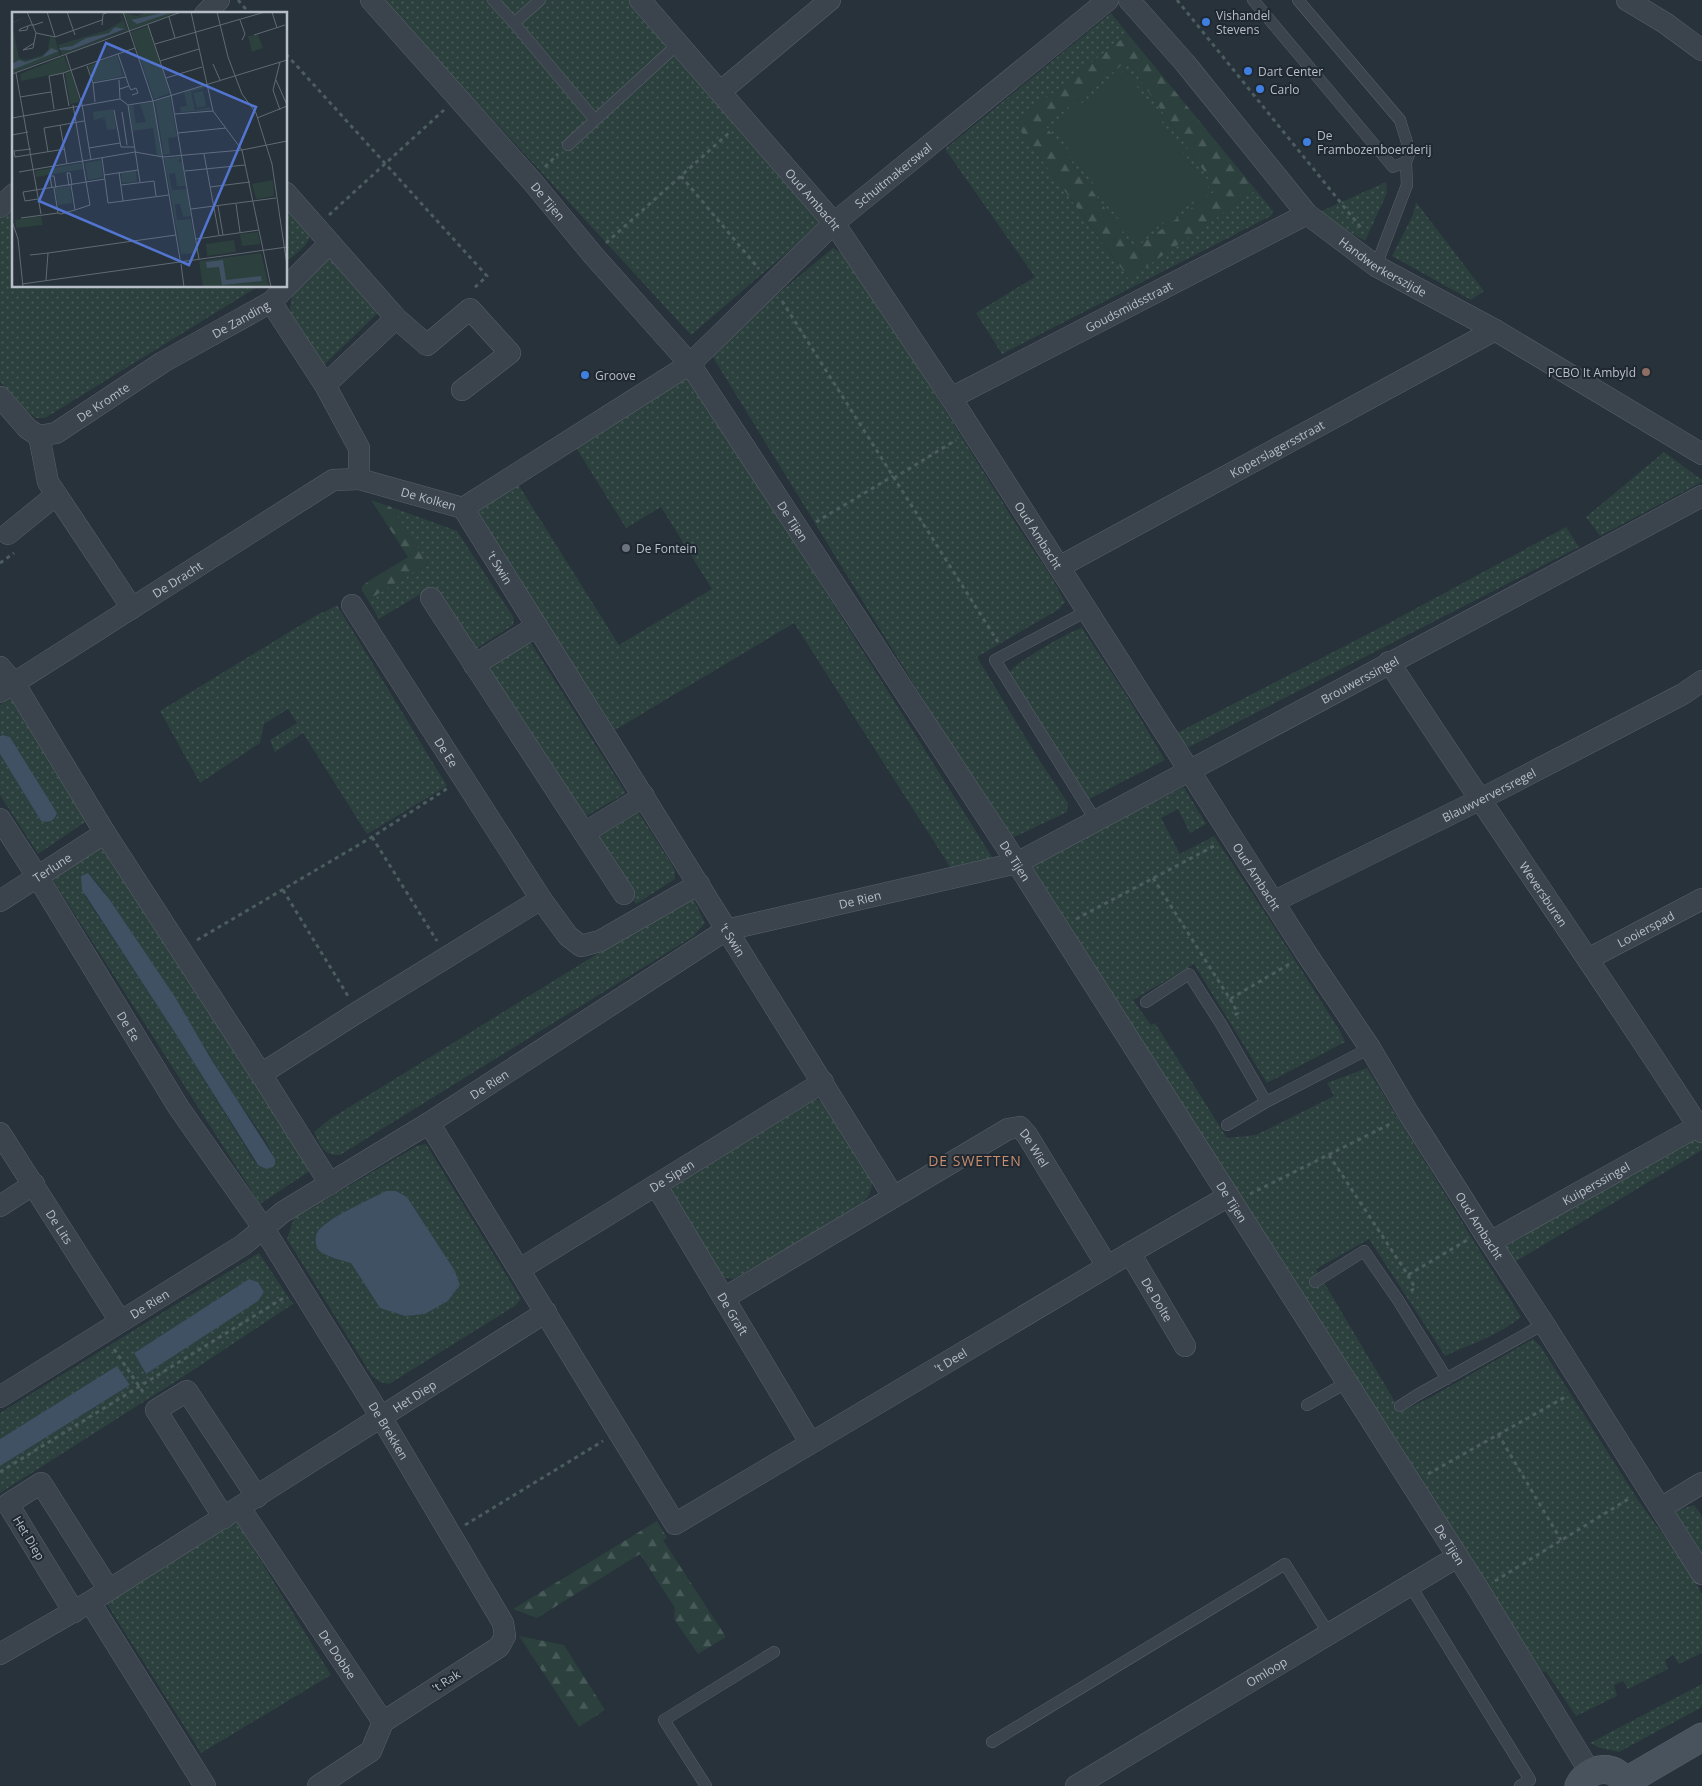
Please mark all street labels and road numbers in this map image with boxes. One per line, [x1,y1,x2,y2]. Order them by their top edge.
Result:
street label: Schuitmakerswal [851,138,935,212]
street label: Oud Ambacht [782,164,845,234]
street label: De Tijen [527,178,569,224]
street label: Handwerkerszijde [1336,233,1430,300]
street label: Goudsmidsstraat [1082,277,1175,336]
street label: De Zanding [209,296,273,342]
street label: De Kromte [73,378,133,426]
street label: Koperslagersstraat [1227,416,1327,481]
street label: De Kolken [399,483,458,514]
street label: De Tijen [773,498,813,545]
street label: Oud Ambacht [1011,498,1067,572]
street label: 't Swin [483,547,517,587]
street label: De Dracht [149,557,205,602]
street label: Brouwerssingel [1318,652,1402,707]
street label: De Ee [431,734,463,770]
street label: Blauwverversregel [1439,764,1539,826]
street label: De Tijen [996,837,1035,884]
street label: Oud Ambacht [1229,839,1285,914]
street label: Terlune [29,848,75,886]
street label: Weversburen [1516,858,1572,930]
street label: De Rien [837,886,883,912]
street label: Looierspad [1614,907,1677,951]
street label: 't Swin [716,920,750,960]
street label: De Ee [113,1008,145,1044]
street label: De Rien [466,1065,512,1103]
street label: De Wiel [1016,1124,1053,1170]
street label: De Sipen [646,1155,697,1196]
street label: Kuiperssingel [1559,1158,1633,1209]
street label: De Tijen [1213,1178,1252,1225]
street label: Oud Ambacht [1452,1188,1508,1263]
street label: De Lits [42,1206,77,1247]
street label: De Dolte [1138,1274,1177,1325]
street label: De Rien [126,1285,172,1322]
street label: De Graft [714,1289,753,1338]
street label: 't Deel [931,1344,970,1376]
street label: Het Diep [389,1376,439,1416]
street label: De Brekken [365,1398,413,1463]
street label: Het Diep [9,1513,49,1563]
street label: De Tijen [1431,1521,1469,1568]
street label: De Dobbe [315,1626,361,1683]
street label: Omloop [1242,1653,1290,1691]
street label: 't Rak [429,1665,464,1696]

